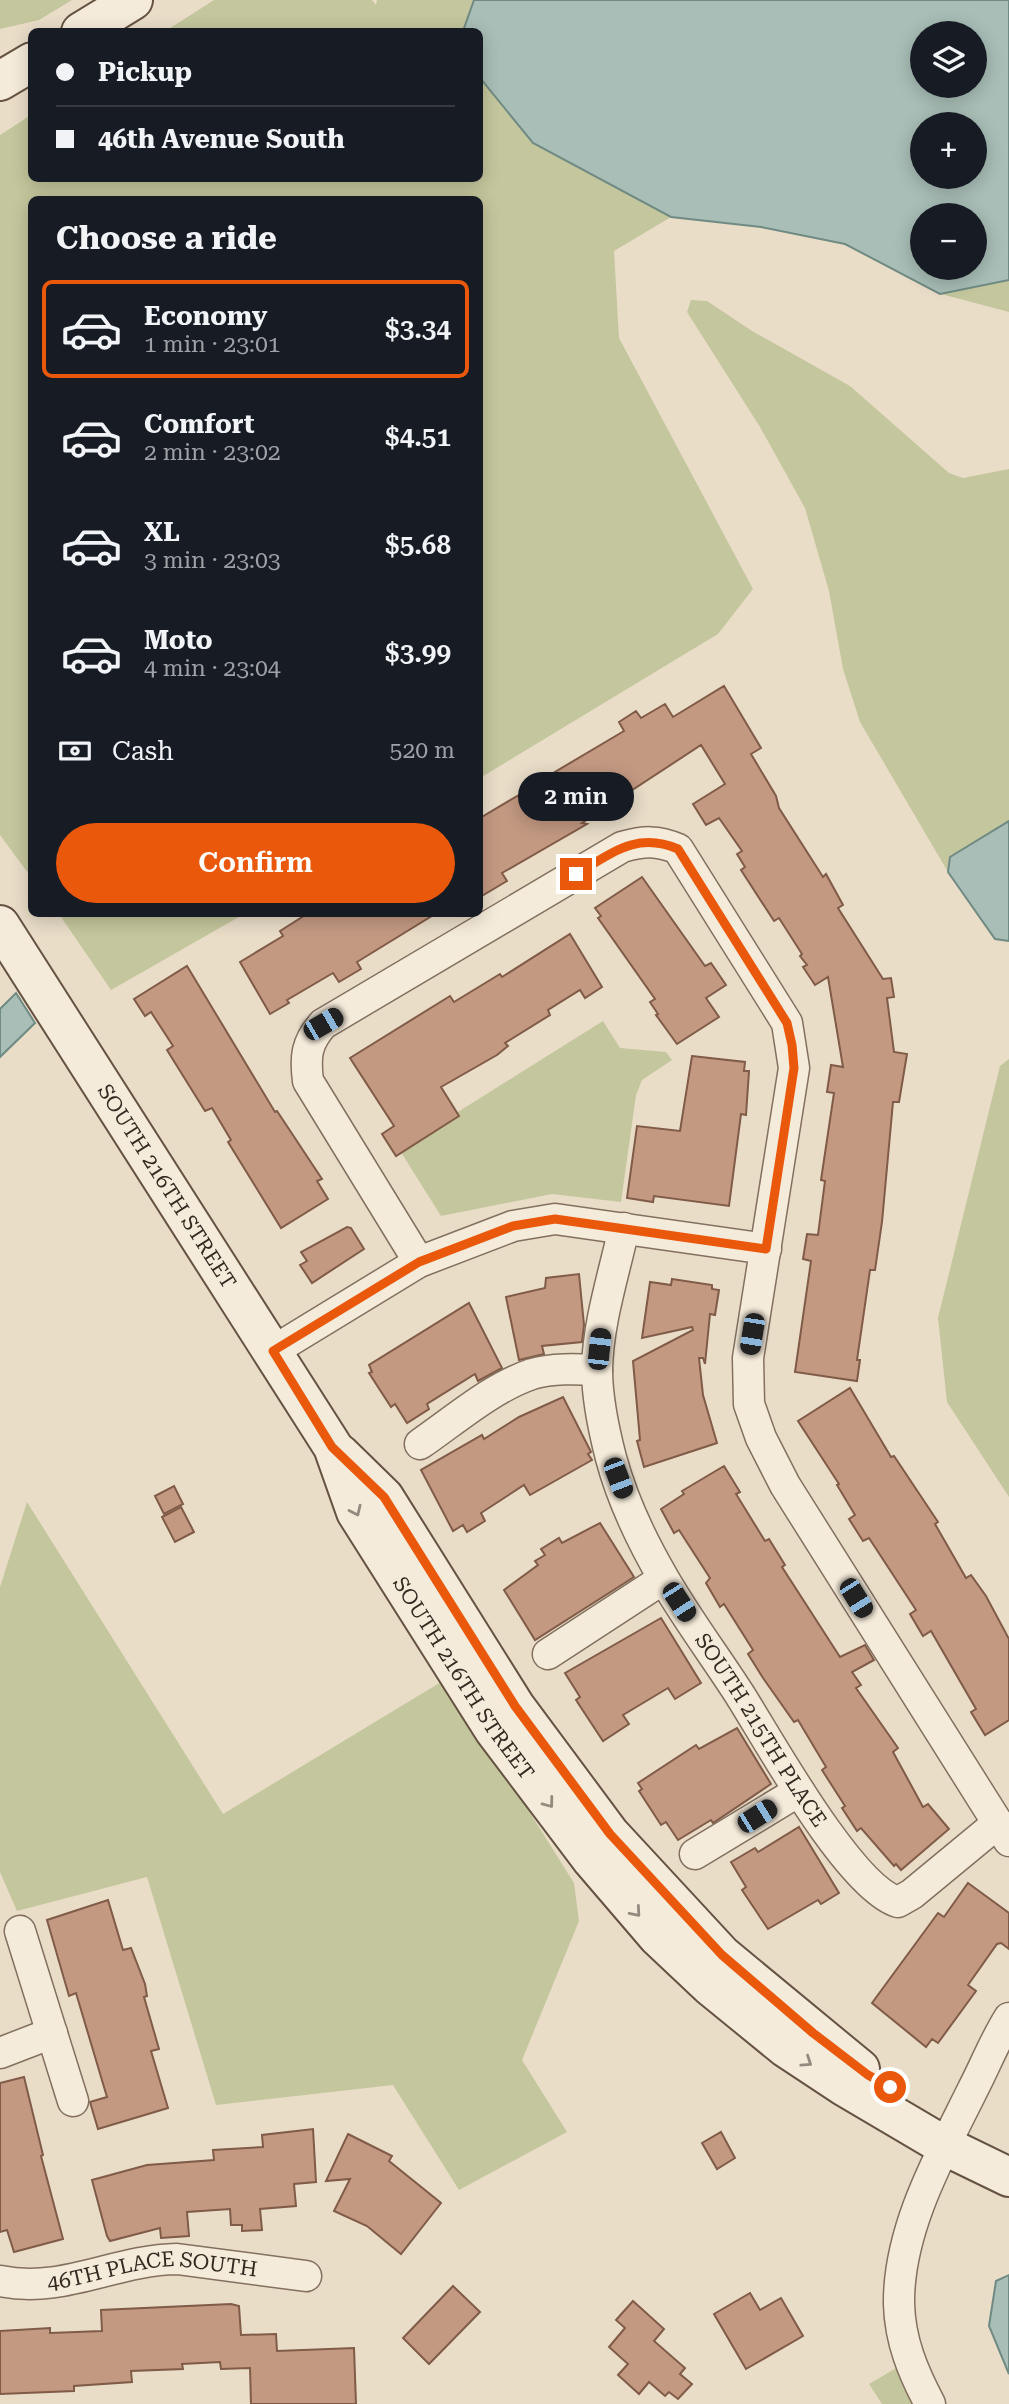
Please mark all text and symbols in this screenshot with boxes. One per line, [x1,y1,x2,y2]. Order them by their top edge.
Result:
map controls [910,21,987,280]
button: layers [910,21,987,98]
text: Pickup [98,57,192,87]
button: + [910,112,987,189]
text: 46th Avenue South [98,124,345,154]
button: − [910,203,987,280]
text: Choose a ride [56,219,277,257]
icon: car [60,298,123,361]
text: Economy [144,301,267,331]
text: $3.34 [385,314,451,344]
text: 1 min · 23:01 [144,331,281,358]
icon: car [60,406,123,469]
text: Comfort [144,409,254,439]
text: $4.51 [385,422,451,452]
text: 2 min · 23:02 [144,439,281,466]
icon: car [60,514,123,577]
text: XL [144,517,180,547]
text: $5.68 [385,530,451,560]
text: 3 min · 23:03 [144,547,281,574]
icon: car [60,622,123,685]
text: Moto [144,625,213,655]
text: $3.99 [385,638,451,668]
text: 4 min · 23:04 [144,655,281,682]
icon: cash [56,732,94,770]
text: Cash [112,736,174,766]
text: 520 m [390,737,455,764]
callout: 2 min [518,772,634,822]
text: 2 min [544,783,608,810]
button: Confirm [56,823,455,903]
route end [560,858,592,890]
car [300,1004,347,1044]
street label: SOUTH 216TH STREET [93,1080,241,1293]
car [739,1312,766,1356]
car [587,1327,612,1371]
car [601,1455,636,1501]
one-way arrow [348,1504,362,1516]
street label: SOUTH 216TH STREET [388,1572,539,1784]
car [836,1575,877,1621]
car [659,1579,700,1625]
street label: SOUTH 215TH PLACE [690,1629,831,1831]
one-way arrow [540,1795,553,1807]
car [734,1796,781,1836]
one-way arrow [628,1904,641,1916]
one-way arrow [799,2053,812,2066]
route start [874,2071,906,2103]
street label: 46TH PLACE SOUTH [46,2247,259,2295]

